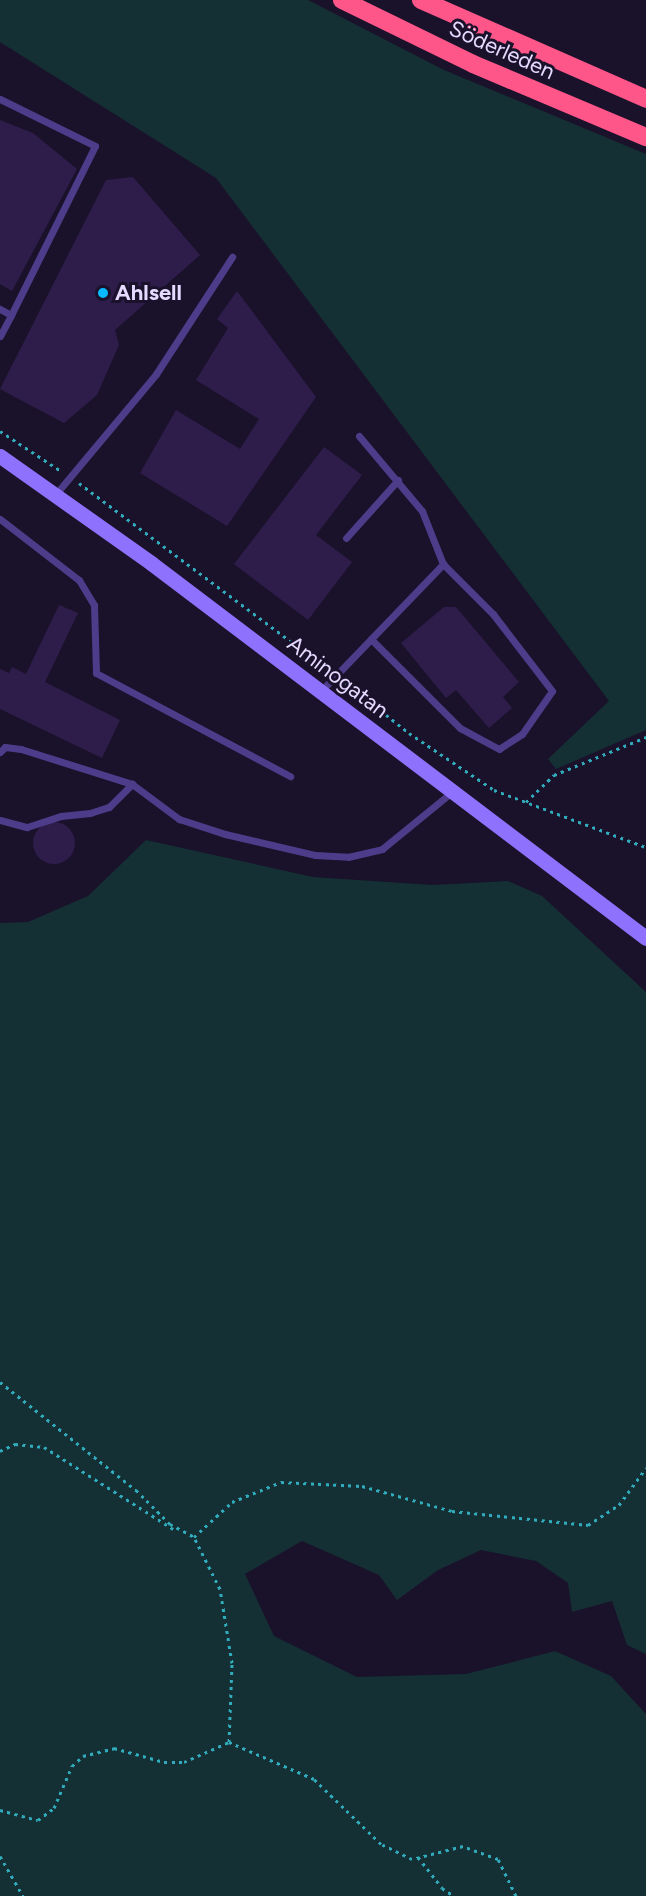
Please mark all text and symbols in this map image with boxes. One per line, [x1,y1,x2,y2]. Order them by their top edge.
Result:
street label: Söderleden [445,15,559,85]
place label: Ahlsell [115,280,182,306]
marker: Ahlsell [96,286,110,300]
street label: Aminogatan [282,630,394,724]

